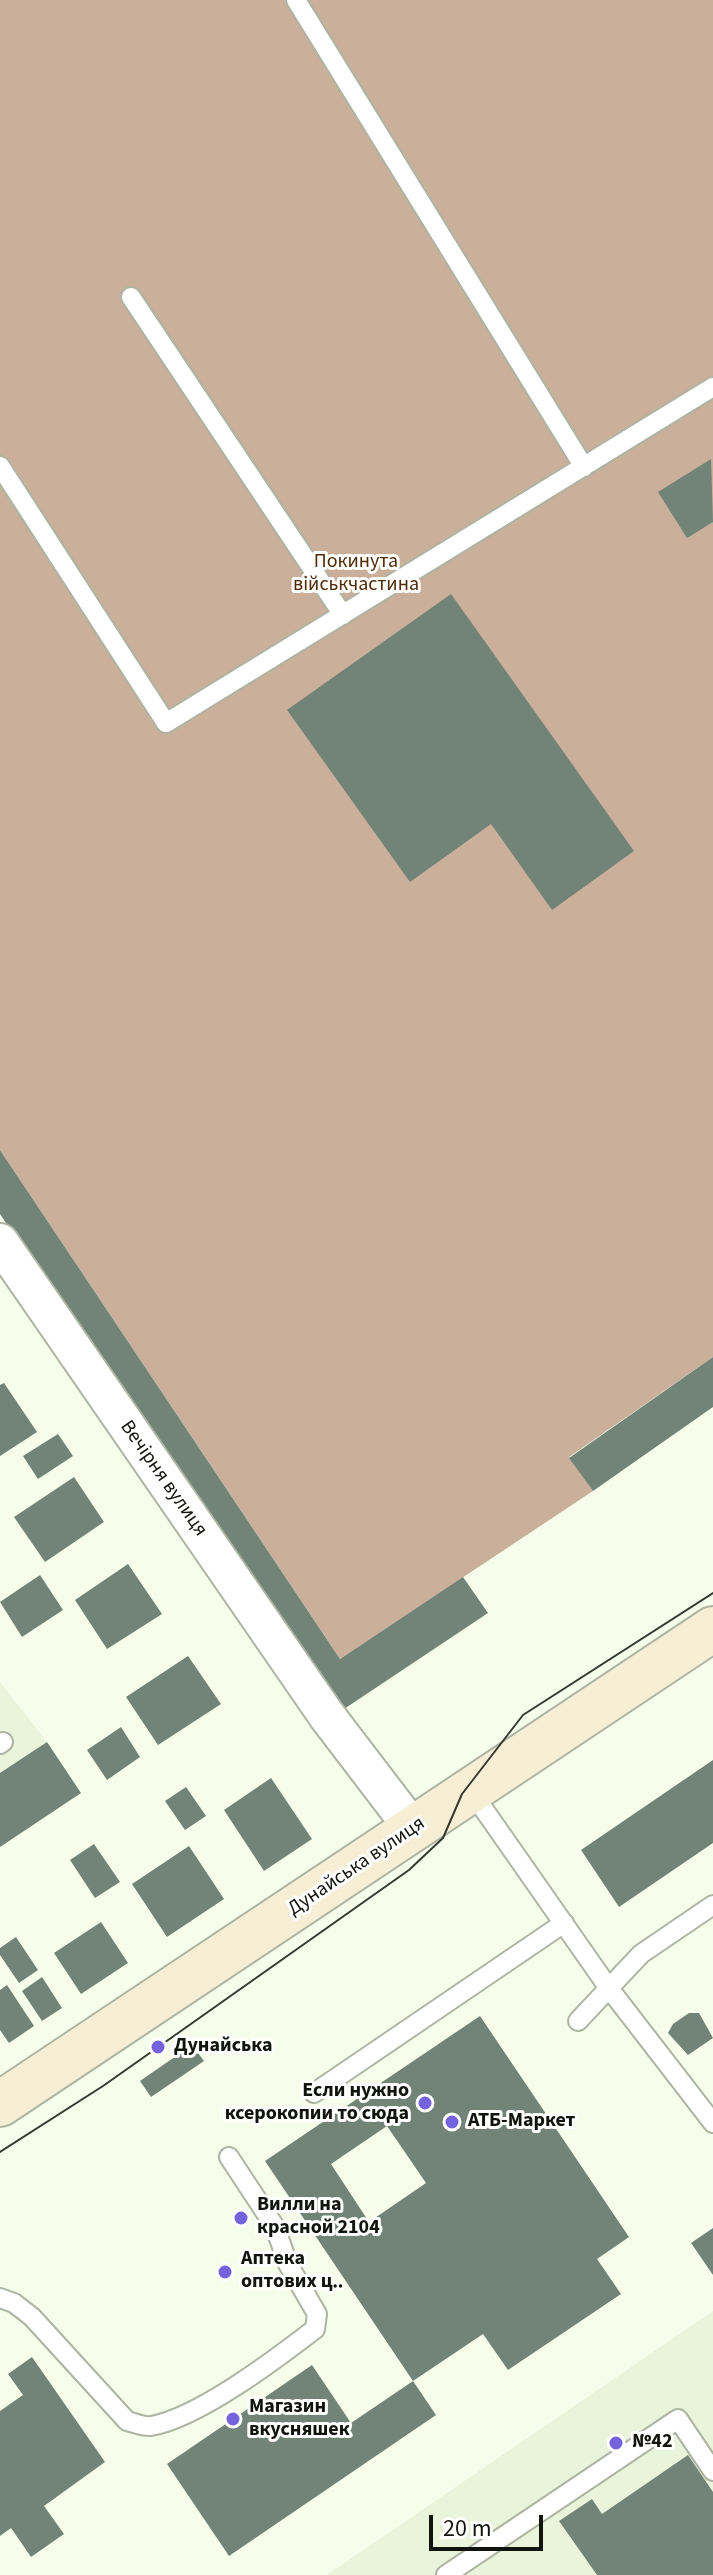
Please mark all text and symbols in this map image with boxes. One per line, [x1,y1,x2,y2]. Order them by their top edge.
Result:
park label: Покинута військчастина [293,551,419,598]
street label: Вечірня вулиця [114,1416,212,1542]
street label: Дунайська вулиця [284,1812,430,1922]
place label: Дунайська [174,2035,273,2059]
marker: Дунайська [149,2038,167,2056]
place label: Если нужно ксерокопии то сюда [225,2080,409,2127]
marker: Если нужно ксерокопии то сюда [416,2094,434,2112]
place label: АТБ-Маркет [468,2110,575,2134]
marker: АТБ-Маркет [443,2113,461,2131]
place label: Вилли на красной 2104 [257,2194,380,2241]
marker: Вилли на красной 2104 [232,2209,250,2227]
place label: Аптека оптових ц‥ [241,2248,343,2295]
marker: Аптека оптових ц‥ [216,2263,234,2281]
place label: Магазин вкусняшек [249,2396,350,2443]
marker: Магазин вкусняшек [224,2410,242,2428]
place label: №42 [632,2431,672,2455]
marker: №42 [607,2434,625,2452]
scale bar [433,2499,547,2549]
text: 20 m [443,2511,492,2546]

